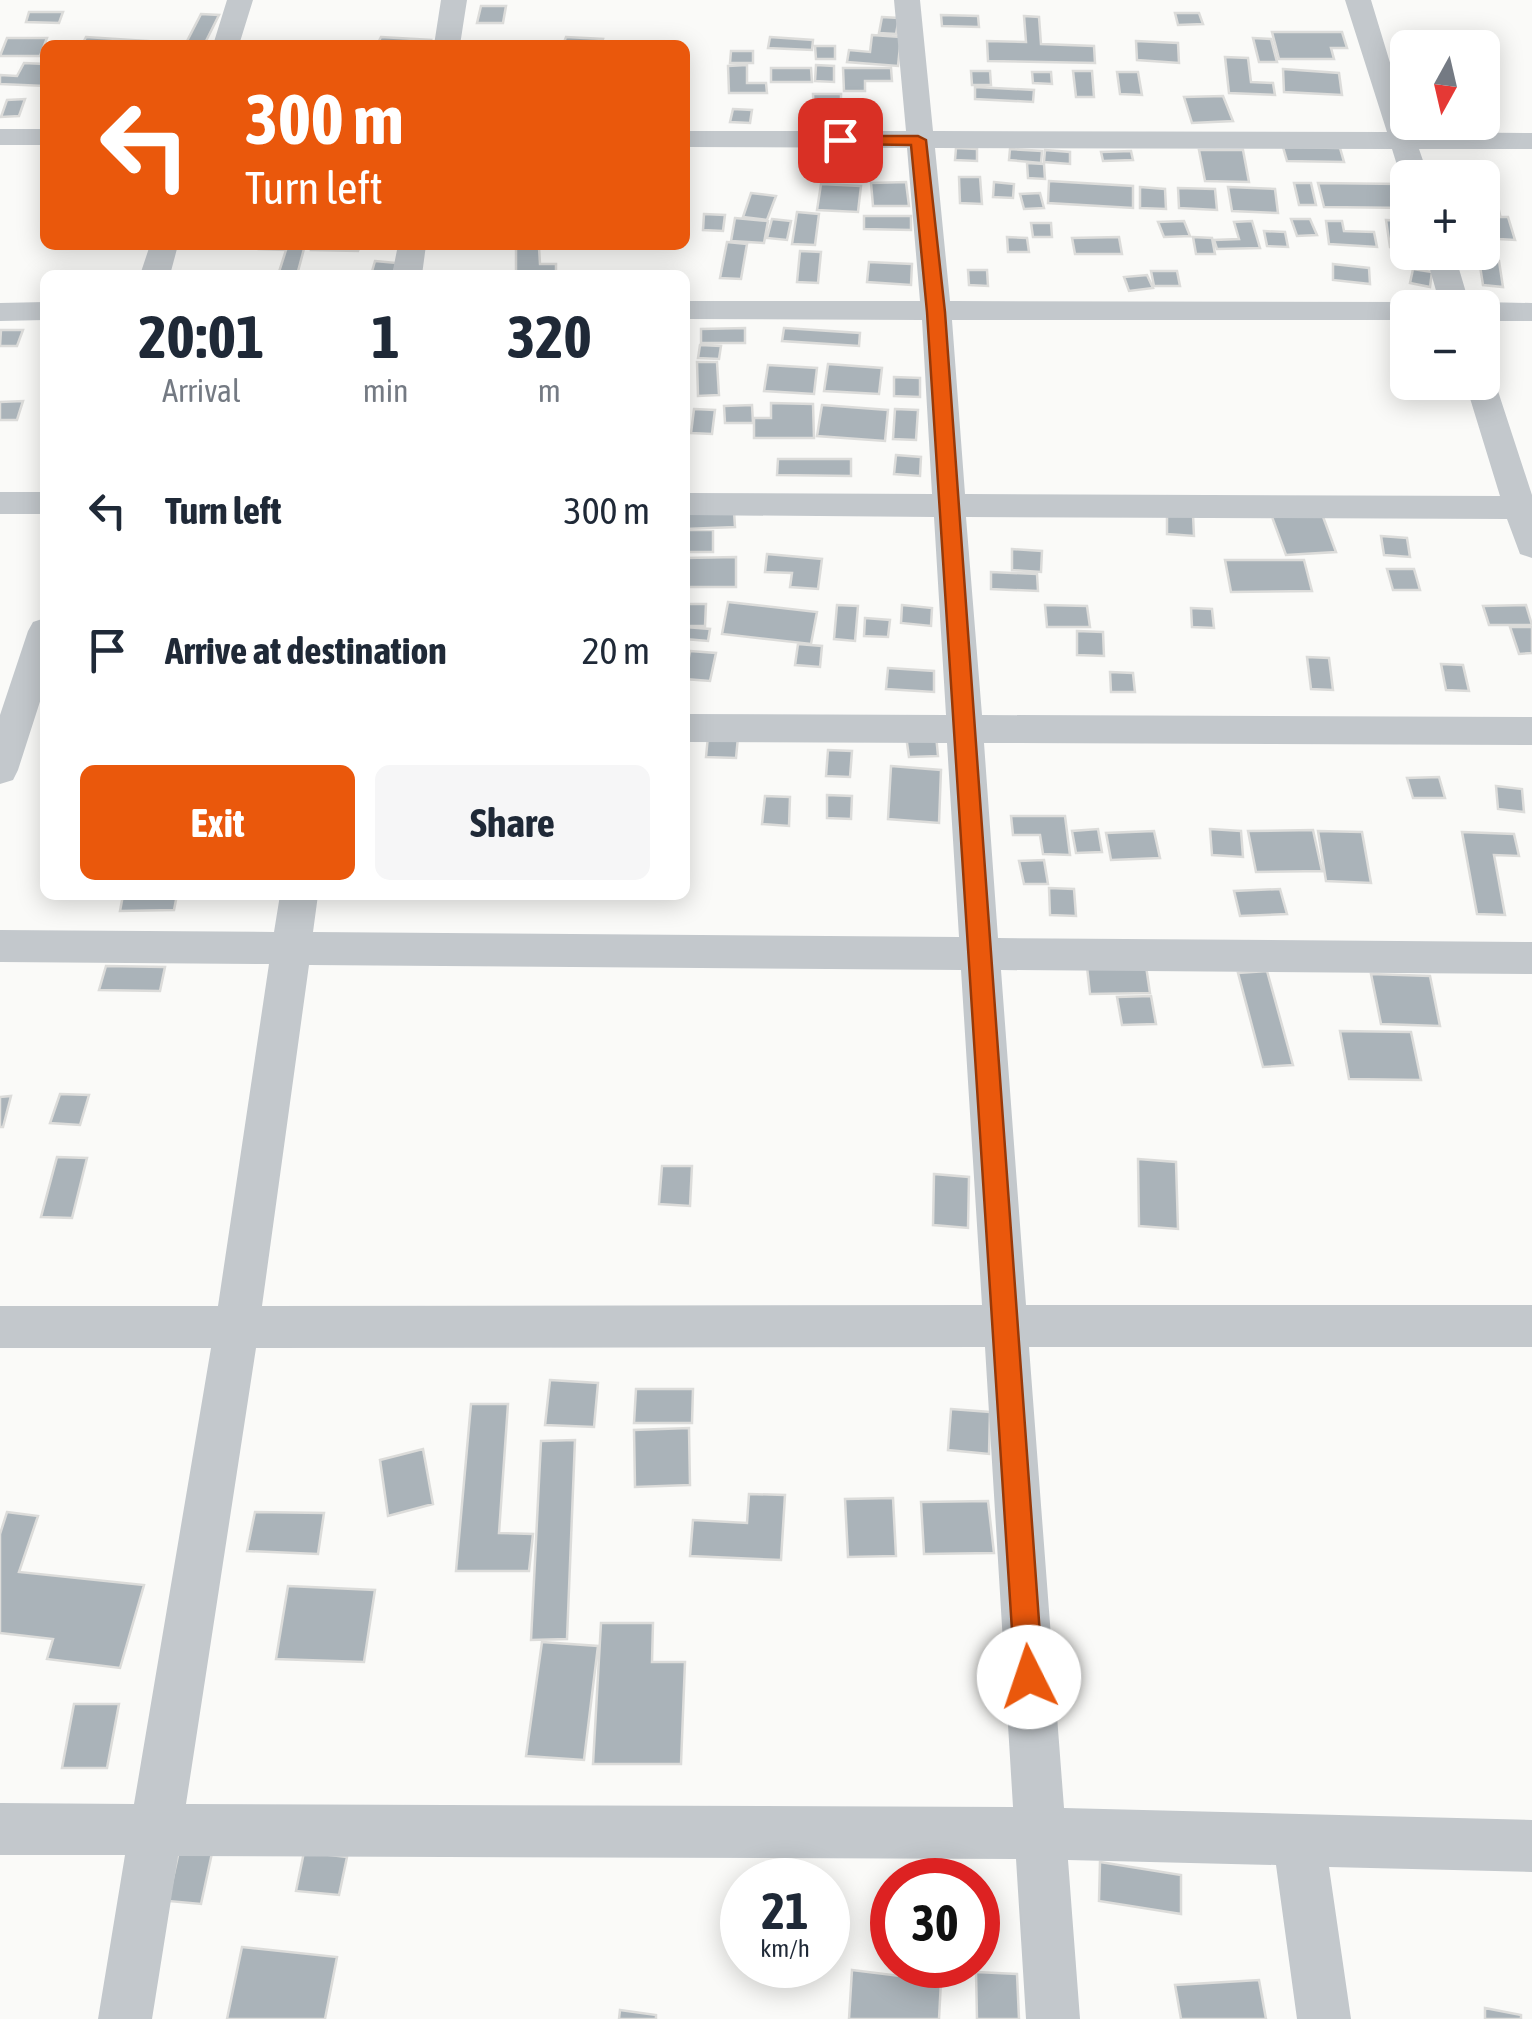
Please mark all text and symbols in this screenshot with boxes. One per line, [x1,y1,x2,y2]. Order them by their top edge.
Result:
north arrow [1390,30,1500,140]
map controls [1390,30,1500,400]
text: 300 m [245,79,404,159]
icon: left [80,80,210,210]
pin [798,98,883,183]
icon: arrive [813,113,868,168]
button: + [1390,160,1500,270]
text: Turn left [245,162,383,214]
button: − [1390,290,1500,400]
text: 20:01 [138,302,264,371]
text: 1 [372,302,400,371]
text: 320 [507,302,592,371]
text: Arrival [162,372,240,409]
text: min [363,372,409,409]
text: m [538,372,561,409]
icon: left [80,483,135,538]
text: Turn left [165,489,281,532]
text: 300 m [564,489,650,532]
icon: arrive [80,623,135,678]
text: Arrive at destination [165,629,447,672]
text: 20 m [582,629,650,672]
button: Exit [80,765,355,880]
button: Share [375,765,650,880]
position arrow [977,1625,1081,1729]
speed limit sign: 30 [870,1858,1000,1988]
text: 21 [761,1882,808,1940]
text: km/h [760,1934,810,1962]

